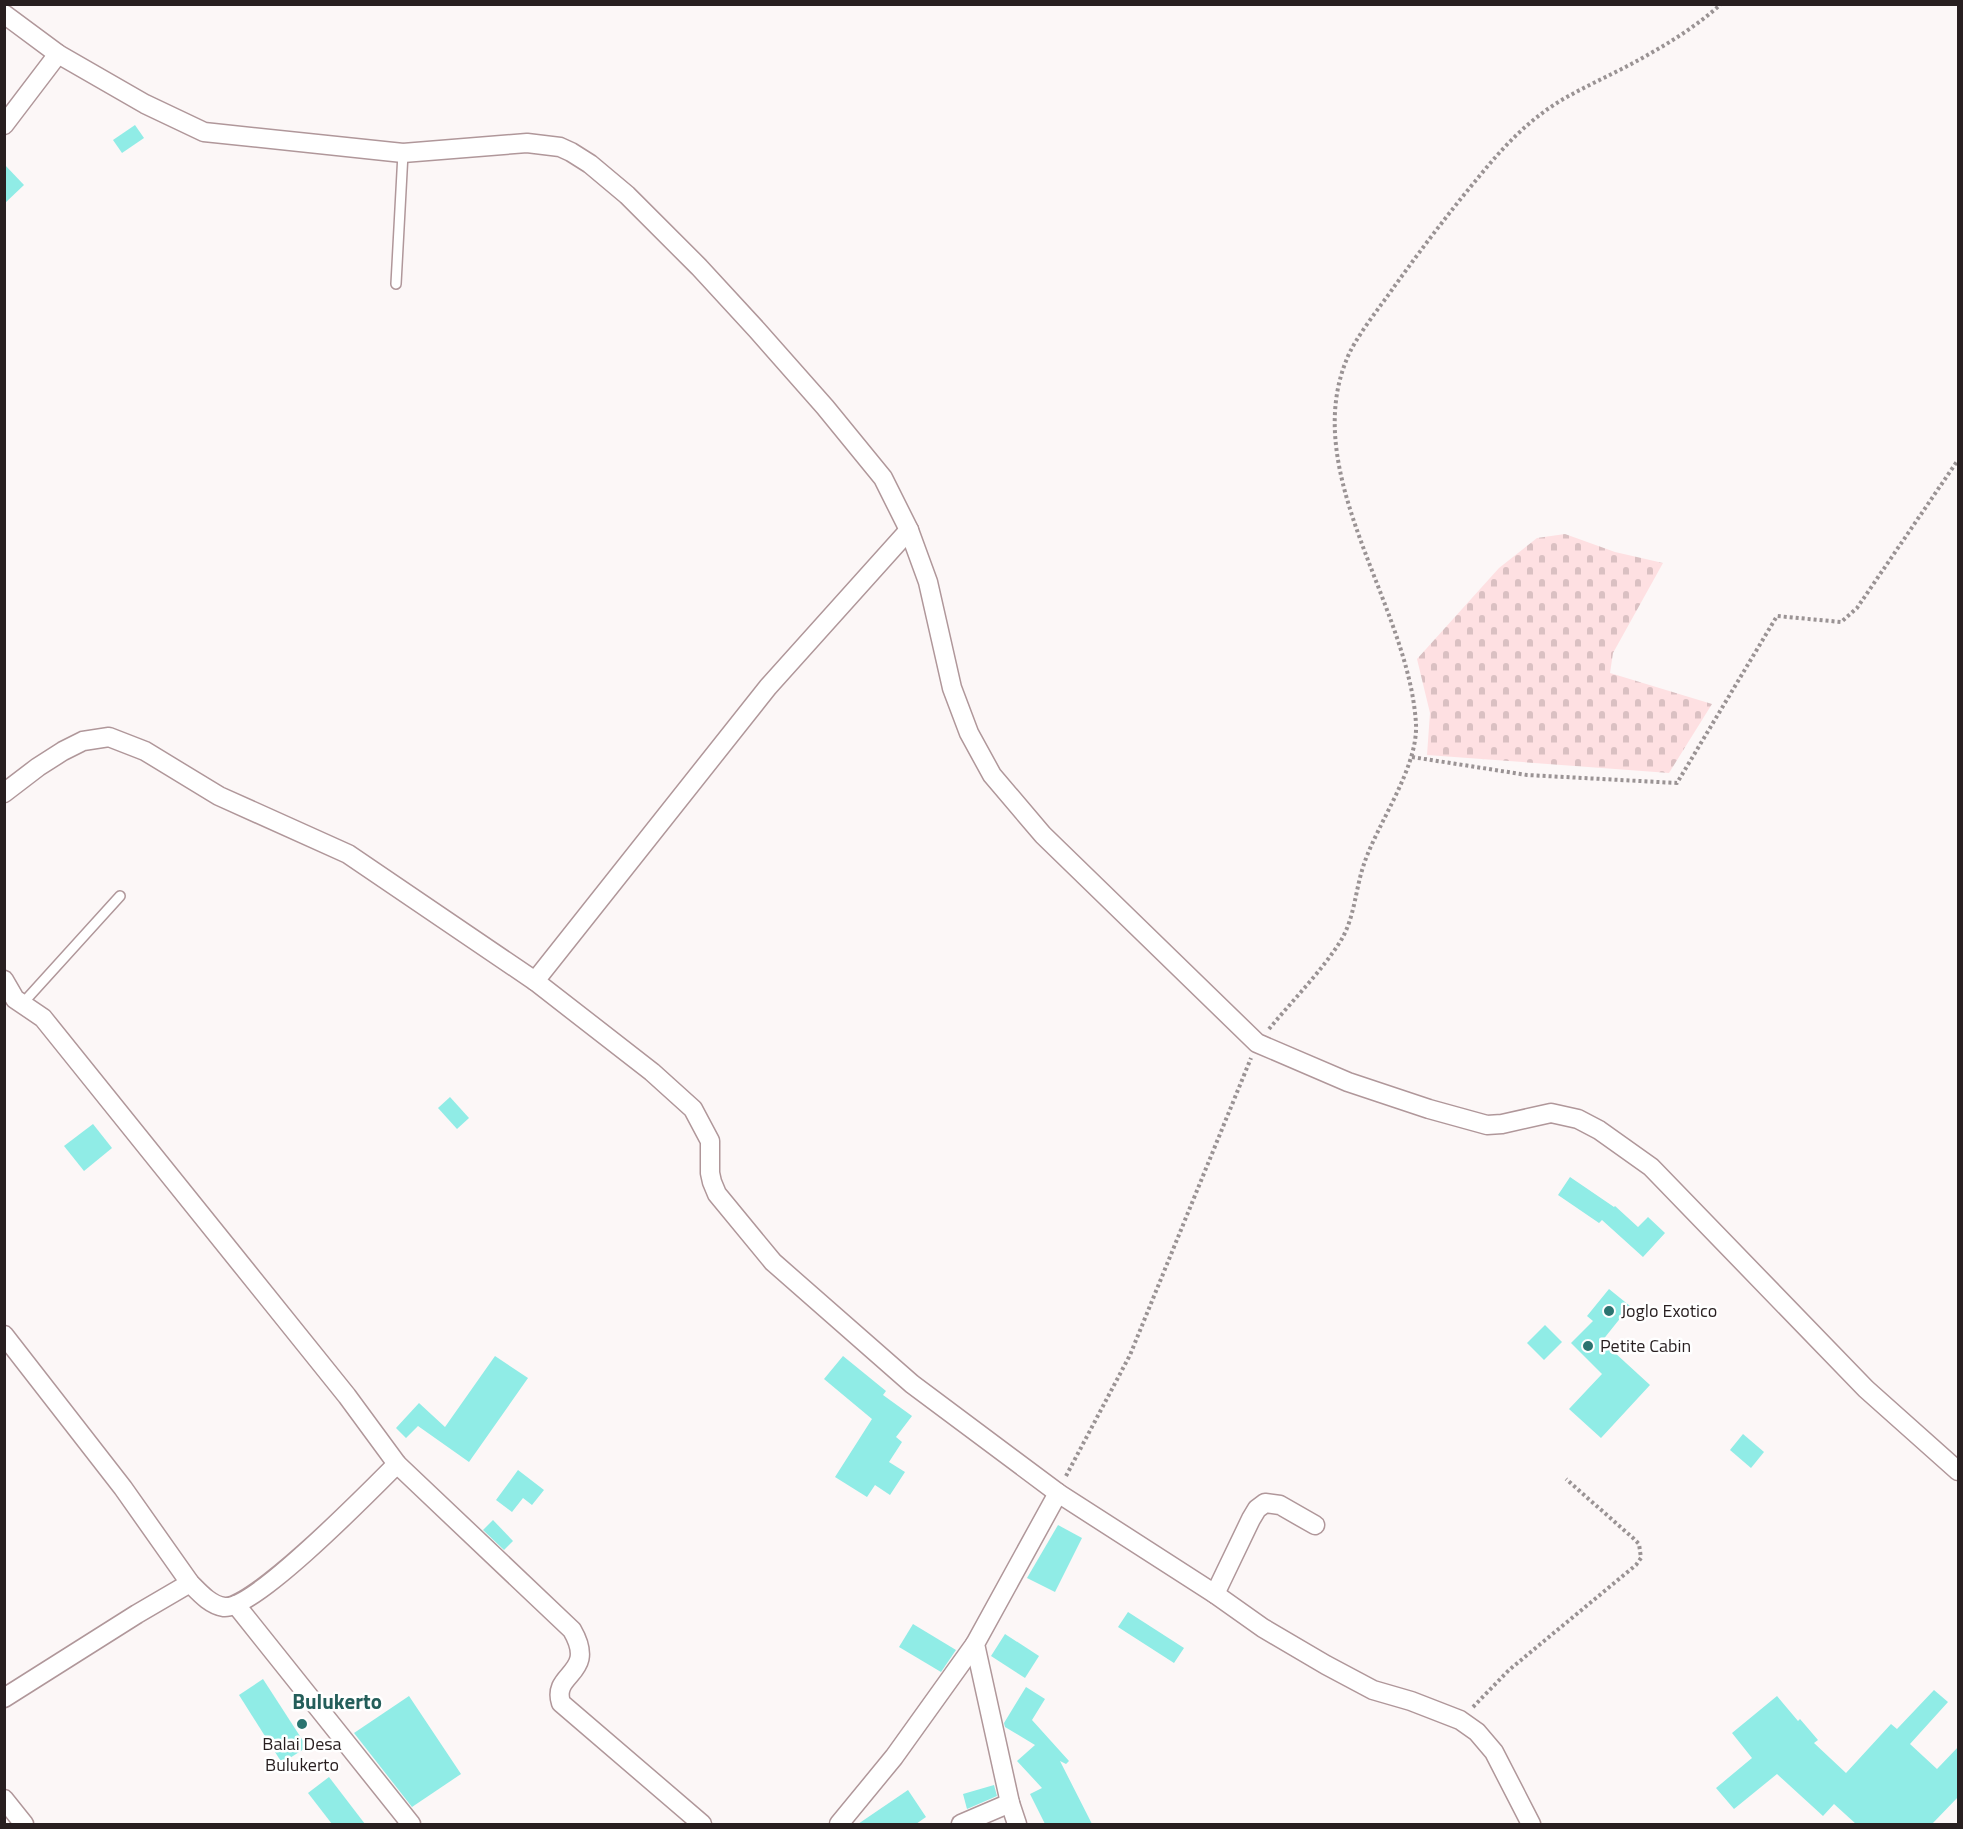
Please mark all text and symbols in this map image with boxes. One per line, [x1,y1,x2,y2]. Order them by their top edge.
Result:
place label: Joglo Exotico [1621,1297,1717,1324]
marker: Joglo Exotico [1602,1304,1616,1318]
place label: Petite Cabin [1600,1332,1691,1359]
marker: Petite Cabin [1581,1339,1595,1353]
district label: Bulukerto [292,1685,382,1717]
marker: Balai Desa Bulukerto [295,1717,309,1731]
place label: Balai Desa Bulukerto [262,1730,342,1778]

